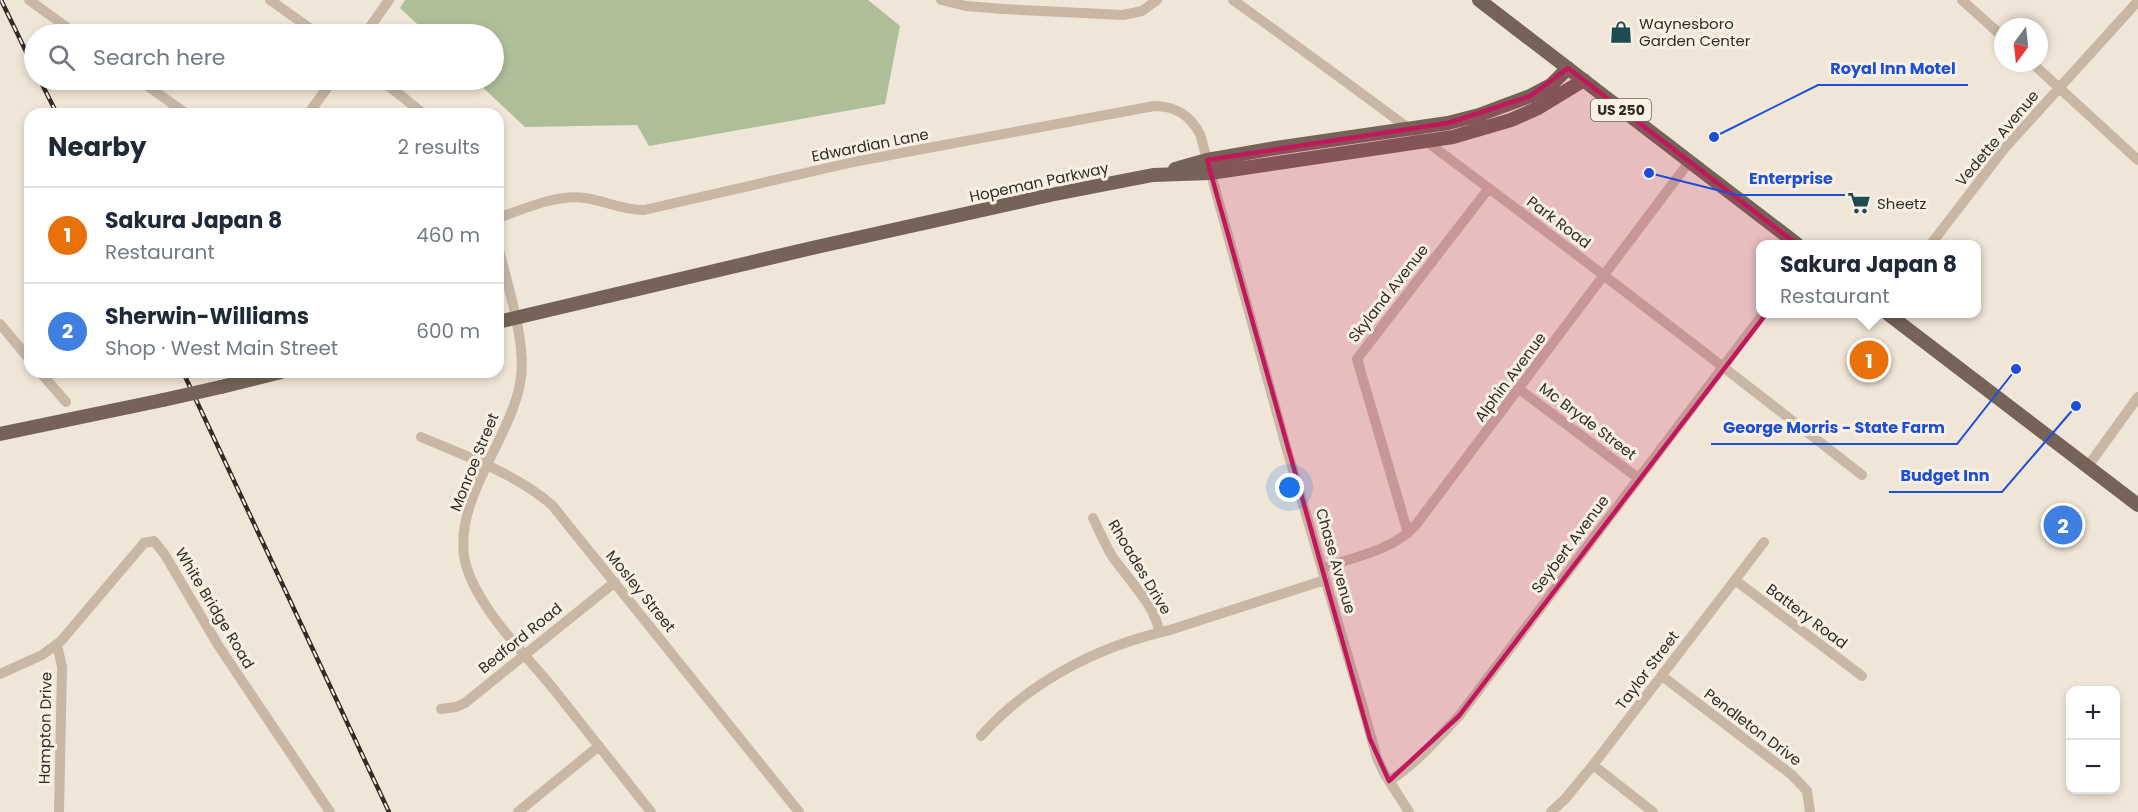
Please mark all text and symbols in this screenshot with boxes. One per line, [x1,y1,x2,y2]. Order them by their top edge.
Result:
place label: Waynesboro Garden Center [1639,13,1751,51]
north arrow [1994,18,2048,72]
shop icon: Waynesboro Garden Center [1608,19,1634,45]
search box [24,24,504,90]
icon: search [45,41,78,74]
text: Search here [93,42,226,73]
callout: Royal Inn Motel [1818,51,1968,85]
text: Royal Inn Motel [1830,57,1956,80]
street label: Vedette Avenue [1951,86,2043,190]
road number: US 250 [1591,99,1651,121]
street label: Edwardian Lane [810,123,930,167]
text: Nearby [48,129,146,165]
text: 2 results [397,133,480,161]
street label: Hopeman Parkway [968,157,1111,207]
callout: Enterprise [1737,161,1845,195]
text: Enterprise [1749,167,1833,190]
supermarket icon: Sheetz [1846,190,1872,216]
street label: Park Road [1523,191,1595,253]
place label: Sheetz [1877,193,1926,214]
text: Sakura Japan 8 [105,205,282,236]
text: 1 [64,221,71,249]
text: 460 m [416,221,480,249]
text: Restaurant [105,238,215,266]
street label: Skyland Avenue [1343,240,1433,346]
popup [1756,240,1981,318]
text: Sakura Japan 8 [1780,249,1957,280]
text: Restaurant [1780,282,1890,310]
text: Sherwin-Williams [105,301,309,332]
text: 2 [62,317,73,345]
text: 600 m [416,317,480,345]
street label: Alphin Avenue [1469,328,1551,426]
text: Shop · West Main Street [105,334,338,362]
pin: 1 [1850,338,1888,382]
street label: Mc Bryde Street [1535,378,1641,464]
street label: Monroe Street [445,410,503,514]
callout: George Morris - State Farm [1711,410,1957,444]
text: George Morris - State Farm [1723,416,1945,439]
callout: Budget Inn [1889,458,2002,492]
text: Budget Inn [1900,464,1990,487]
your location [1275,473,1304,502]
street label: Seybert Avenue [1526,491,1614,597]
pin: 2 [2044,502,2082,548]
street label: Chase Avenue [1311,506,1361,616]
street label: Rhoades Drive [1103,516,1177,618]
street label: White Bridge Road [171,544,259,672]
street label: Mosley Street [601,546,681,636]
street label: Battery Road [1762,579,1852,653]
street label: Bedford Road [474,598,566,678]
street label: Taylor Street [1610,626,1684,714]
street label: Hampton Drive [34,672,56,784]
street label: Pendleton Drive [1700,683,1806,771]
map controls [2066,686,2120,794]
button: + [2066,686,2120,740]
button: − [2066,740,2120,794]

